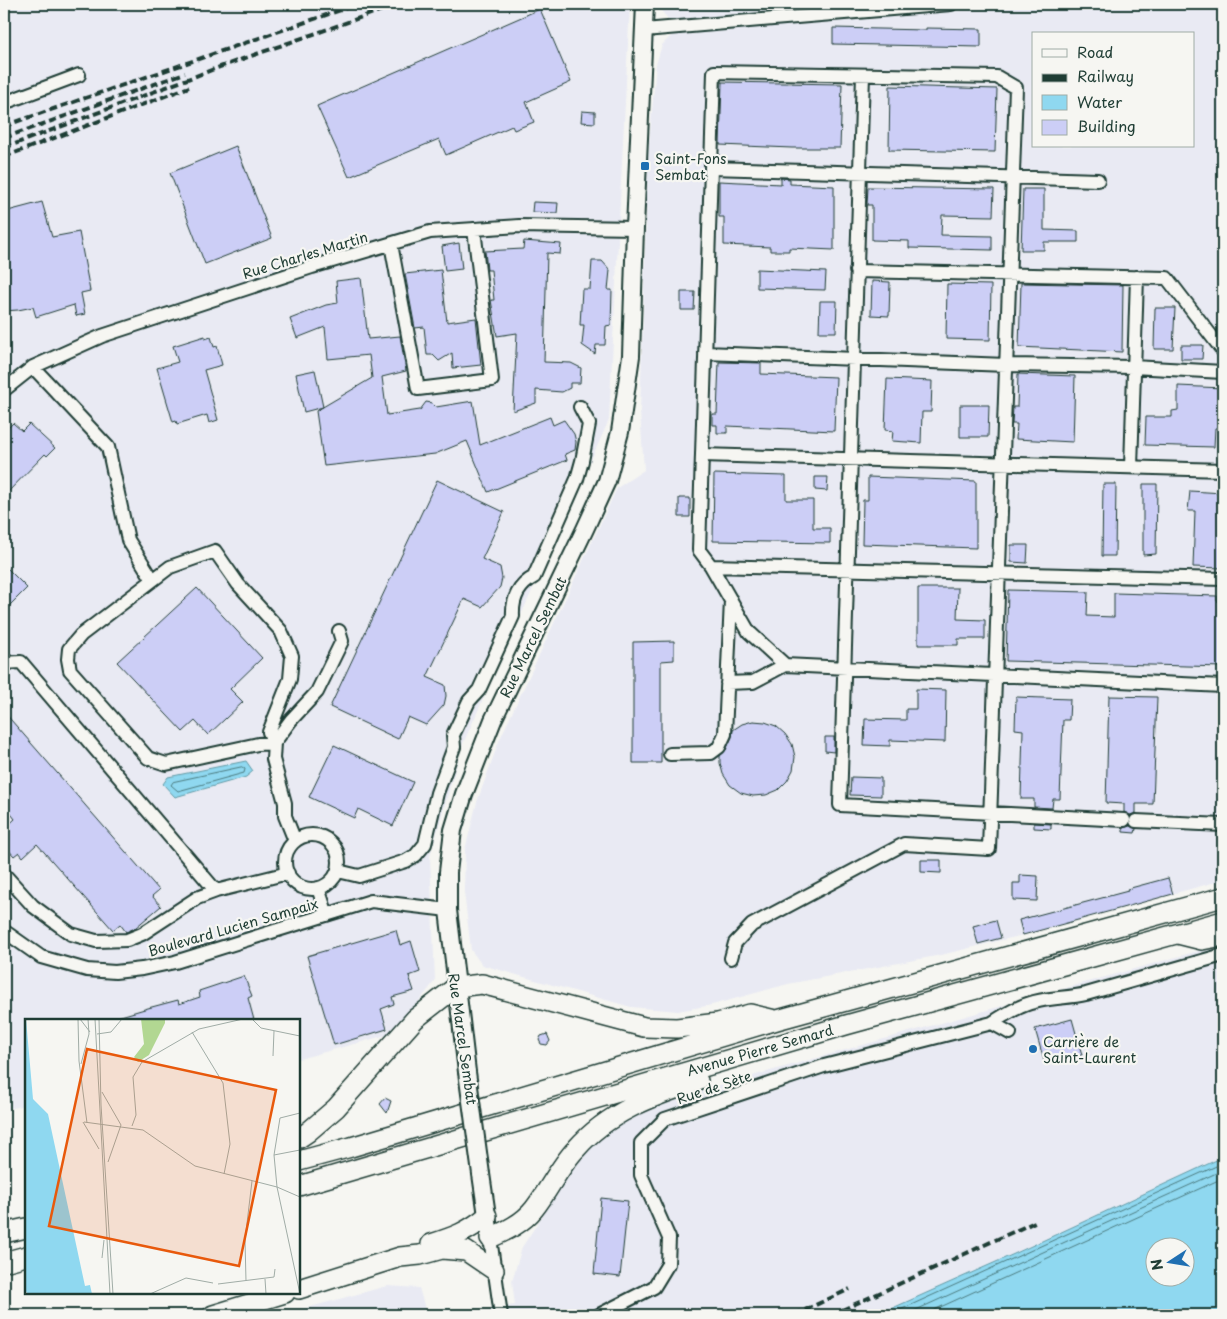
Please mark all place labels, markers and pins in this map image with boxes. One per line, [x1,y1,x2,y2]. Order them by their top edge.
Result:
place label: Saint-Fons Sembat [655,148,726,185]
marker: Saint-Fons Sembat [639,160,651,172]
place label: Carrière de Saint-Laurent [1043,1031,1137,1068]
marker: Carrière de Saint-Laurent [1027,1043,1039,1055]

